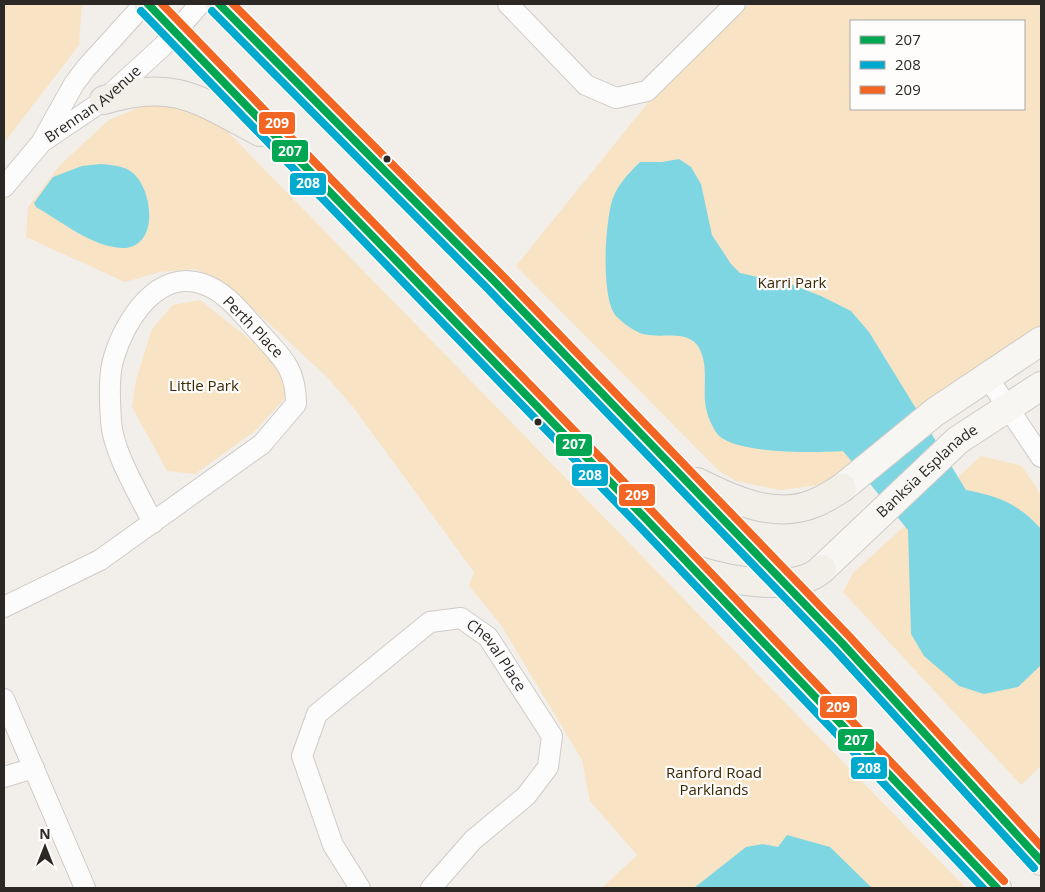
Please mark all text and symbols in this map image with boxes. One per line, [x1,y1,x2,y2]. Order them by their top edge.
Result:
legend [850,20,1025,110]
text: 207 [895,29,921,49]
text: 208 [895,54,921,74]
street label: Brennan Avenue [40,60,145,146]
text: 209 [895,79,921,99]
line badge: 209 [258,111,296,135]
text: 209 [265,113,289,132]
line badge: 207 [271,139,309,163]
text: 207 [278,141,302,160]
unlabelled marker [382,154,392,164]
line badge: 208 [289,172,327,196]
text: 208 [296,173,320,192]
park label: Karri Park [758,272,827,292]
street label: Perth Place [219,291,288,362]
park label: Little Park [169,375,239,395]
unlabelled marker [533,417,543,427]
street label: Banksia Esplanade [872,419,981,521]
line badge: 207 [555,433,593,457]
text: 207 [562,434,586,453]
line badge: 208 [571,463,609,487]
text: 208 [578,465,602,484]
line badge: 209 [618,483,656,507]
text: 209 [625,485,649,504]
street label: Cheval Place [463,614,532,695]
line badge: 209 [819,695,858,719]
text: 209 [826,697,850,716]
line badge: 207 [837,728,875,752]
text: 207 [844,730,868,749]
line badge: 208 [850,756,888,780]
text: 208 [857,758,881,777]
park label: Ranford Road Parklands [666,762,762,799]
north arrow [20,822,70,872]
text: N [39,824,51,843]

